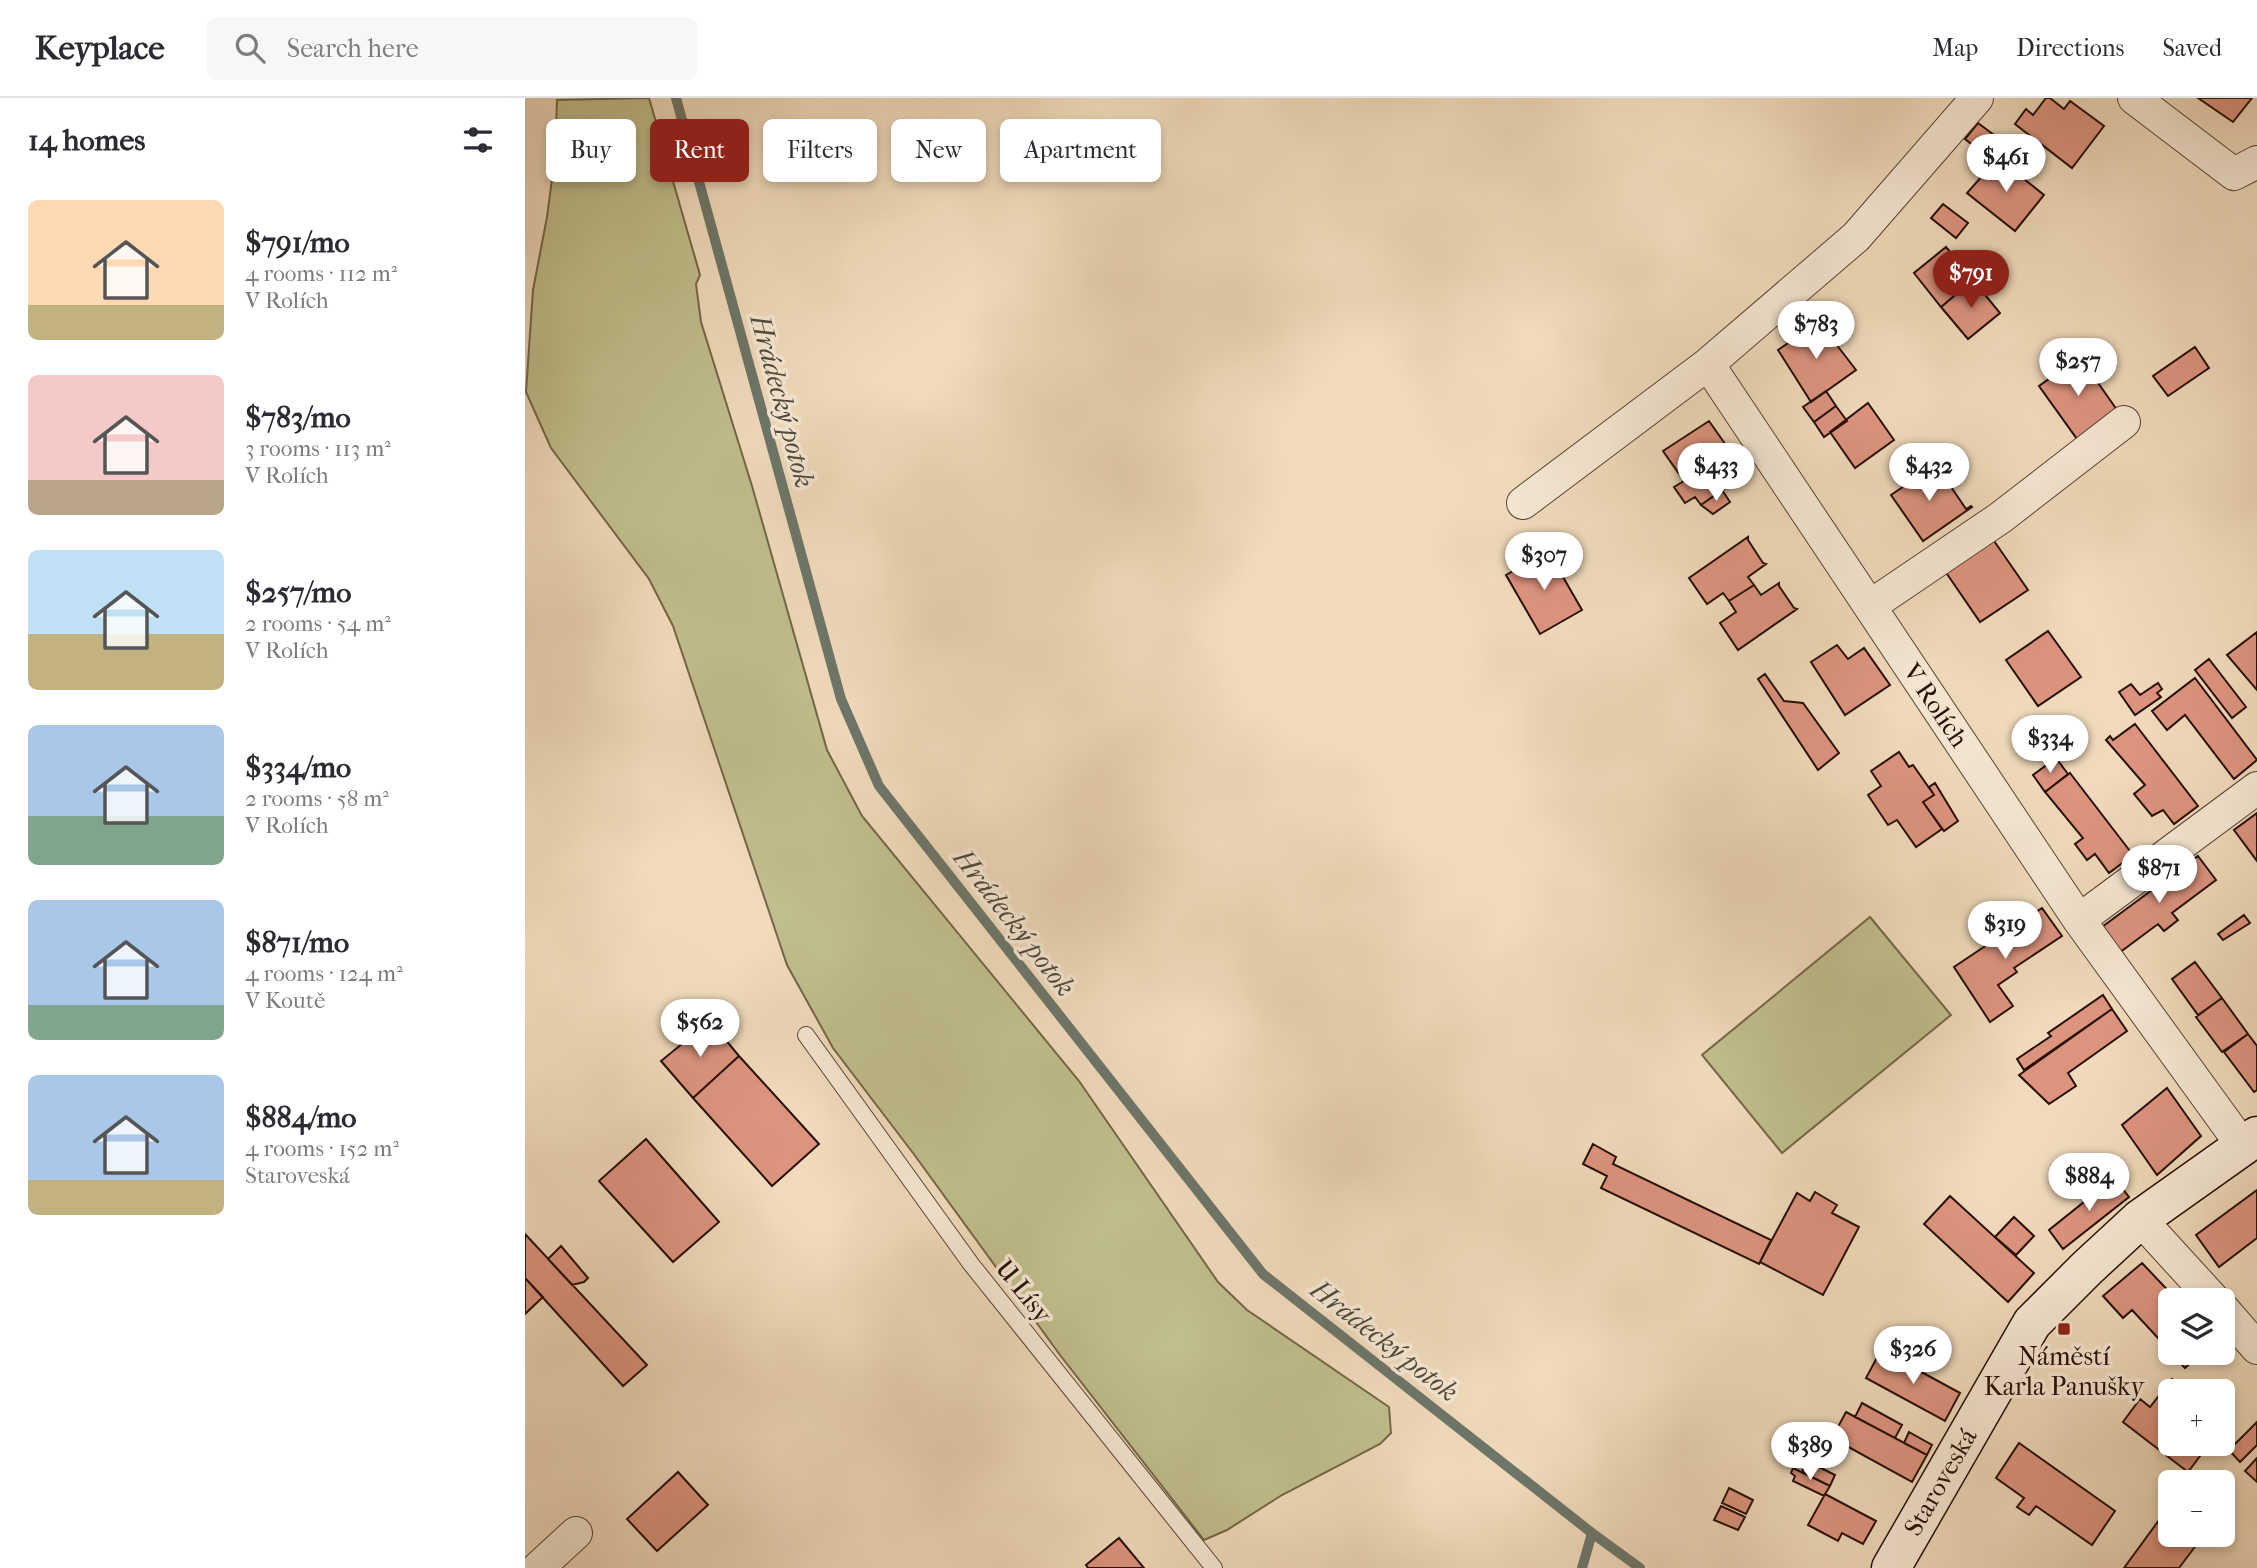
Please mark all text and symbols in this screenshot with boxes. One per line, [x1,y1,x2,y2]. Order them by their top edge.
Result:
search box [207,17,697,80]
text: Keyplace [35,29,165,68]
icon: search [231,29,269,67]
text: Search here [287,33,419,64]
text: Map [1932,34,1978,62]
text: Directions [2016,34,2124,62]
text: Saved [2162,34,2222,62]
chip: Buy [546,119,636,182]
chip: Rent [650,119,749,182]
chip: Filters [763,119,877,182]
chip: New [891,119,986,182]
chip: Apartment [1000,119,1161,182]
icon: filters [459,121,497,159]
text: 14 homes [28,123,145,158]
pin: $461 [1965,134,2047,194]
text: $461 [1983,143,2029,170]
text: $791/mo [245,225,350,260]
icon: home [84,228,168,312]
pin: $791 [1930,250,2012,310]
text: $791 [1949,259,1993,286]
text: 4 rooms · 112 m² [245,260,397,287]
text: V Rolích [245,287,329,314]
pin: $783 [1775,302,1857,361]
water label: Hrádecký potok [743,310,821,491]
text: $783 [1794,310,1838,337]
pin: $257 [2037,338,2119,398]
text: $257 [2055,347,2101,374]
text: $783/mo [245,400,351,435]
icon: home [84,403,168,487]
text: 3 rooms · 113 m² [245,435,391,462]
pin: $433 [1675,444,1757,503]
pin: $432 [1888,444,1970,503]
text: $433 [1693,452,1739,479]
text: $432 [1905,452,1953,479]
text: V Rolích [245,462,329,489]
pin: $307 [1503,532,1585,592]
text: $307 [1521,541,1567,568]
text: $257/mo [245,575,351,610]
icon: home [84,578,168,662]
text: 2 rooms · 54 m² [245,610,391,637]
text: V Rolích [245,637,329,664]
street label: V Rolích [1896,657,1975,754]
pin: $334 [2009,716,2091,775]
text: $334 [2027,724,2073,751]
text: $334/mo [245,750,351,785]
icon: home [84,753,168,837]
text: 2 rooms · 58 m² [245,785,389,812]
text: V Rolích [245,812,329,839]
water label: Hrádecký potok [946,841,1082,1003]
pin: $871 [2118,846,2200,905]
text: $871 [2137,854,2181,881]
pin: $319 [1964,902,2046,961]
text: $319 [1984,910,2026,937]
text: $871/mo [245,925,349,960]
icon: home [84,928,168,1012]
text: 4 rooms · 124 m² [245,960,403,987]
text: V Koutě [245,987,325,1014]
pin: $562 [659,1000,741,1059]
text: $562 [677,1008,723,1035]
text: $884/mo [245,1100,357,1135]
icon: home [84,1103,168,1187]
text: 4 rooms · 152 m² [245,1135,399,1162]
pin: $884 [2048,1154,2130,1213]
text: Staroveská [245,1162,350,1189]
text: $884 [2064,1162,2114,1189]
street label: U Lísy [989,1253,1059,1330]
water label: Hrádecký potok [1304,1272,1465,1408]
map controls [2158,1288,2235,1547]
button: layers [2158,1288,2235,1365]
marker: Náměstí Karla Panušky [2056,1321,2072,1337]
pin: $326 [1872,1326,1954,1386]
text: $326 [1890,1335,1936,1362]
place label: Náměstí Karla Panušky [1984,1341,2146,1402]
button: + [2158,1379,2235,1456]
pin: $389 [1769,1422,1851,1482]
street label: Staroveská [1897,1422,1984,1541]
text: $389 [1787,1431,1833,1458]
button: − [2158,1470,2235,1547]

